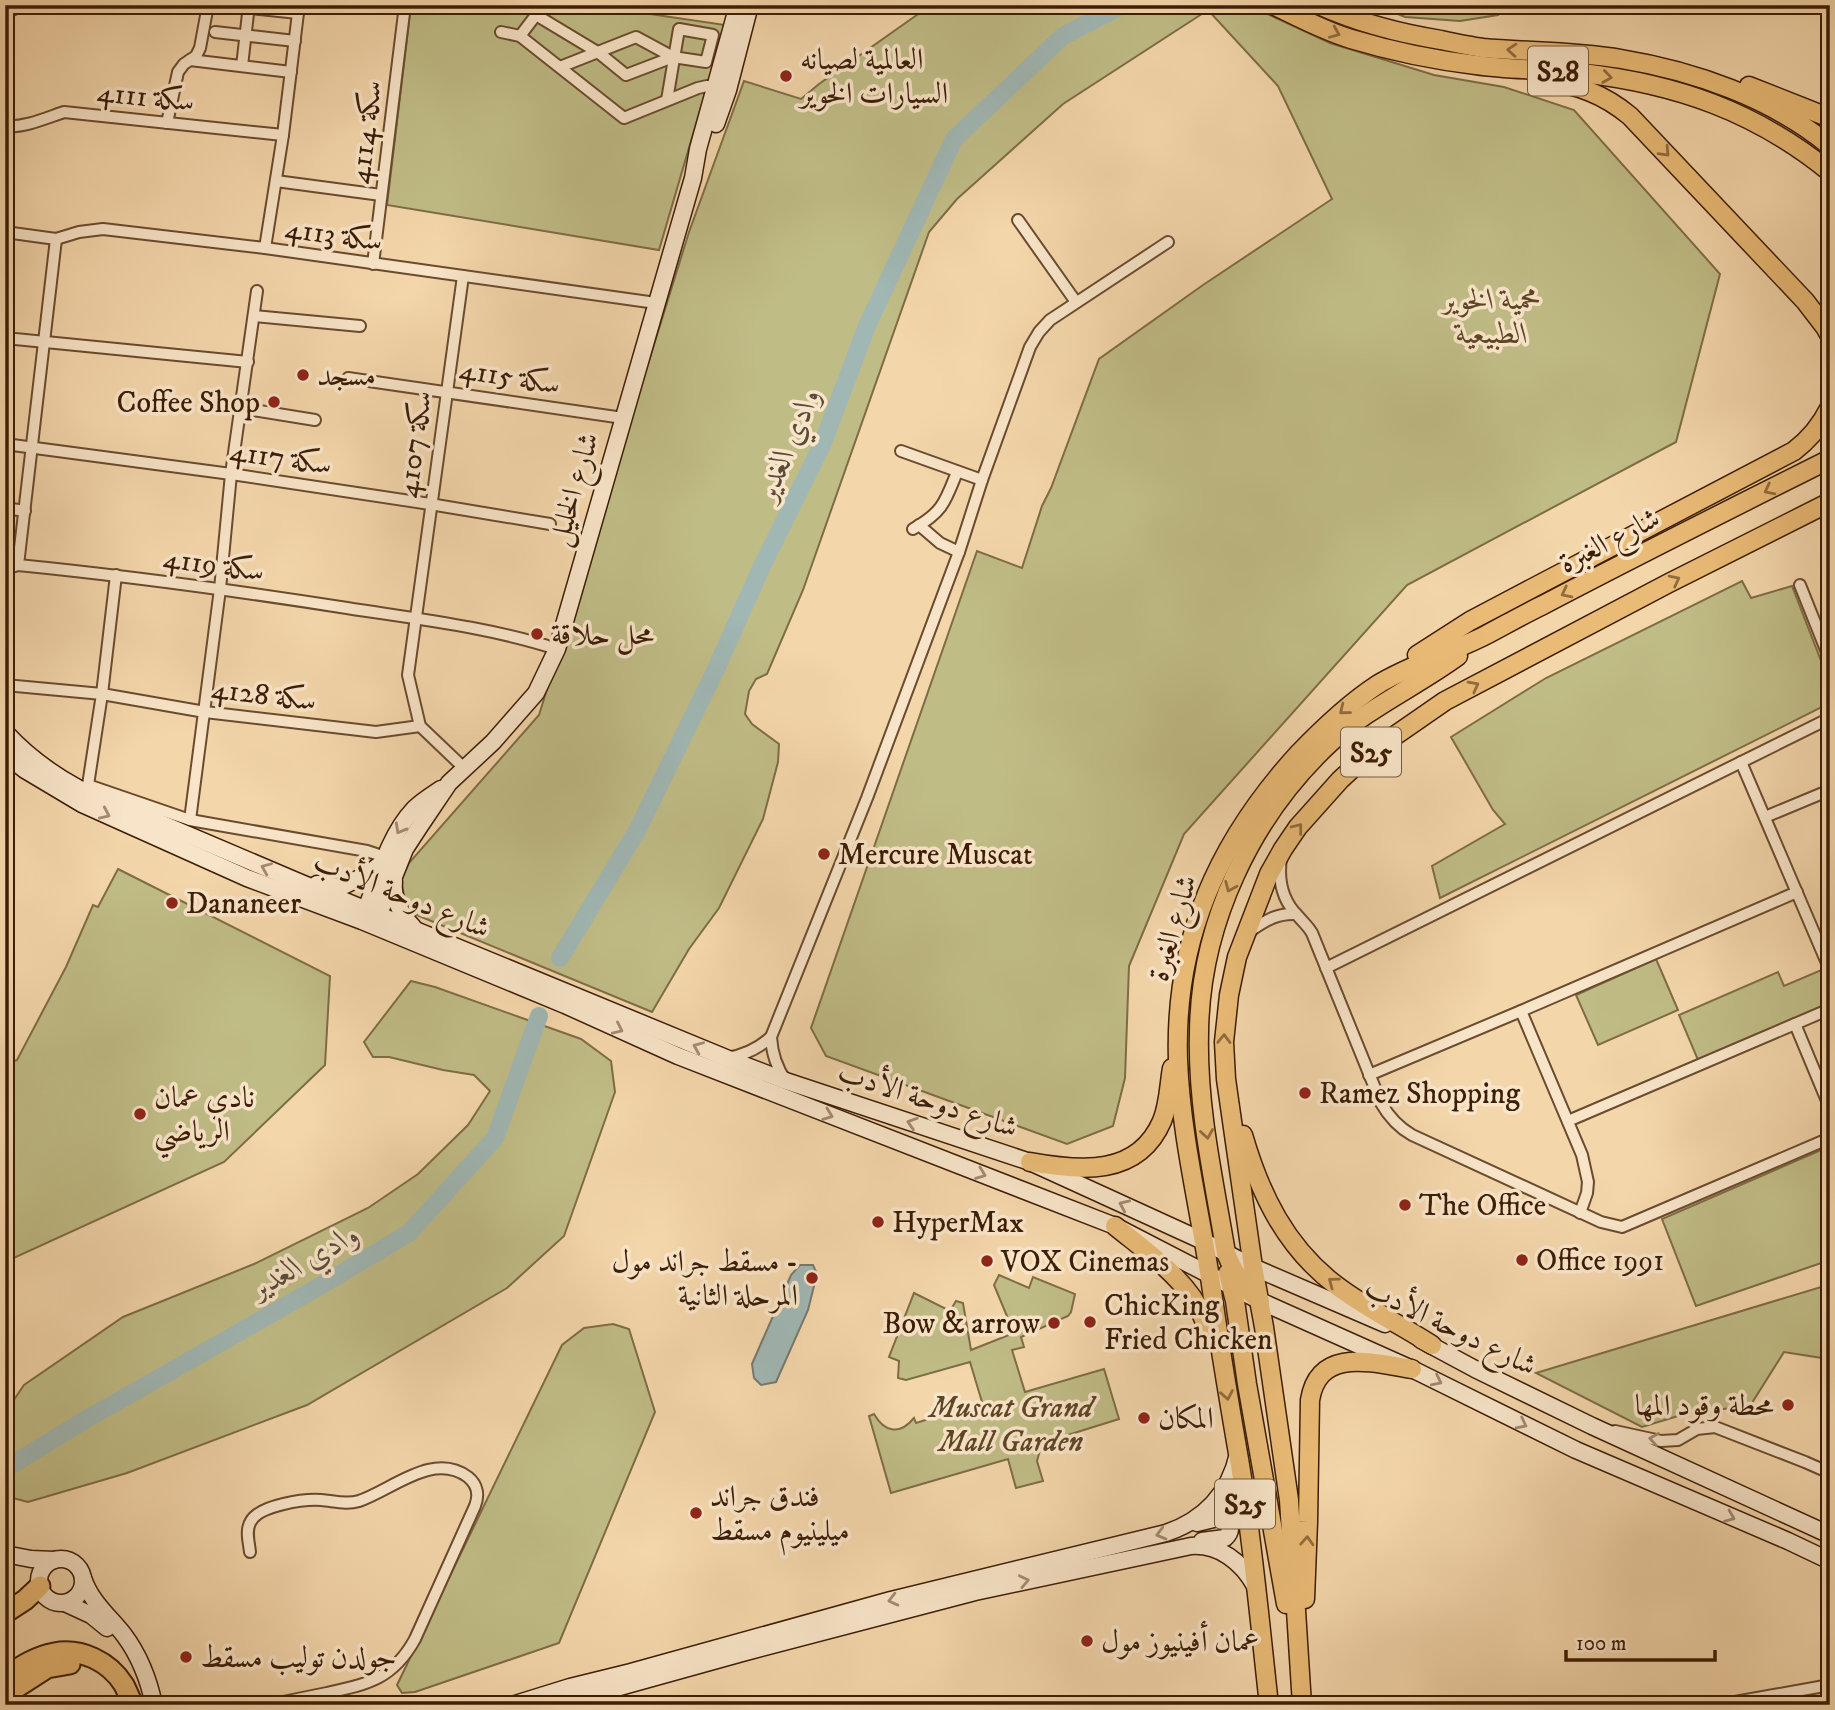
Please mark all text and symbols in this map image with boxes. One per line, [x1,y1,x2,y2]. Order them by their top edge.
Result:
one-way arrow [1328,24,1340,38]
place label: العالمية لصيانه السيارات الخوير [797,42,948,113]
one-way arrow [1506,42,1517,57]
road number: S28 [1528,46,1588,96]
marker: العالمية لصيانه السيارات الخوير [778,68,794,84]
one-way arrow [1601,69,1613,84]
street label: سكة 4111 [95,74,196,121]
street label: سكة 4114 [342,78,391,186]
one-way arrow [1656,144,1669,157]
street label: سكة 4113 [283,210,385,261]
park label: محمية الخوير الطبيعية [1440,282,1542,353]
street label: سكة 4115 [457,351,563,404]
place label: مسجد [317,358,376,395]
marker: مسجد [295,367,311,383]
water label: وادي الغدير [746,382,833,511]
place label: Coffee Shop [116,385,260,422]
street label: سكة 4107 [390,388,441,500]
marker: Coffee Shop [266,394,282,410]
street label: شارع الخليل [541,428,613,552]
street label: سكة 4117 [227,433,334,484]
one-way arrow [1764,481,1776,495]
street label: شارع الغبرة [1553,500,1669,587]
street label: سكة 4119 [161,540,267,591]
one-way arrow [1668,574,1680,588]
one-way arrow [1561,584,1573,598]
place label: محل حلاقة [551,617,654,655]
marker: محل حلاقة [529,626,545,642]
street label: سكة 4128 [209,671,318,720]
one-way arrow [1467,681,1479,694]
one-way arrow [1340,702,1352,715]
road number: S25 [1341,728,1401,776]
one-way arrow [98,806,110,820]
one-way arrow [395,822,408,834]
one-way arrow [1290,823,1303,835]
place label: Mercure Muscat [838,837,1033,874]
street label: شارع دوحة الأدب [306,839,497,952]
marker: Mercure Muscat [816,846,832,862]
one-way arrow [261,862,273,876]
street label: شارع الغبرة [1141,871,1211,987]
one-way arrow [1225,880,1239,892]
place label: Dananeer [186,886,301,923]
marker: Dananeer [164,895,180,911]
one-way arrow [610,1020,623,1034]
one-way arrow [1217,1033,1232,1044]
one-way arrow [693,1041,705,1055]
street label: شارع دوحة الأدب [831,1050,1023,1152]
place label: Ramez Shopping [1319,1076,1520,1113]
place label: نادي عمان الرياضي [154,1080,255,1159]
marker: Ramez Shopping [1297,1085,1313,1101]
marker: نادي عمان الرياضي [132,1106,148,1122]
one-way arrow [821,1106,833,1120]
one-way arrow [907,1117,919,1131]
one-way arrow [1199,1128,1214,1140]
one-way arrow [975,1166,987,1180]
place label: The Office [1419,1188,1546,1225]
marker: The Office [1397,1197,1413,1213]
one-way arrow [1119,1199,1131,1213]
place label: HyperMax [892,1205,1024,1242]
water label: وادي الغدير [241,1214,369,1313]
marker: HyperMax [870,1214,886,1230]
place label: Office 1991 [1536,1243,1664,1280]
place label: مسقط جراند مول - المرحلة الثانية [611,1244,798,1315]
place label: VOX Cinemas [1000,1244,1169,1281]
marker: Office 1991 [1514,1252,1530,1268]
marker: VOX Cinemas [979,1253,995,1269]
street label: شارع دوحة الأدب [1356,1266,1544,1389]
marker: مسقط جراند مول - المرحلة الثانية [804,1270,820,1286]
one-way arrow [1328,1278,1341,1291]
place label: ChicKing Fried Chicken [1104,1288,1273,1359]
place label: Bow & arrow [883,1306,1040,1343]
marker: ChicKing Fried Chicken [1082,1314,1098,1330]
marker: Bow & arrow [1046,1315,1062,1331]
one-way arrow [1430,1373,1442,1387]
place label: محطة وقود المها [1635,1388,1774,1425]
one-way arrow [1219,1389,1234,1401]
park label: Muscat Grand Mall Garden [927,1390,1097,1461]
marker: محطة وقود المها [1780,1397,1796,1413]
place label: المكان [1158,1401,1214,1438]
marker: المكان [1136,1410,1152,1426]
one-way arrow [1515,1415,1527,1429]
one-way arrow [1648,1432,1660,1447]
place label: فندق جراند ميلينيوم مسقط [710,1479,850,1556]
road number: S25 [1215,1480,1275,1528]
marker: فندق جراند ميلينيوم مسقط [688,1505,704,1521]
one-way arrow [1723,1509,1735,1523]
one-way arrow [1156,1526,1168,1540]
one-way arrow [1300,1535,1315,1546]
one-way arrow [1018,1575,1030,1590]
one-way arrow [887,1592,899,1606]
scale bar [1566,1619,1714,1663]
place label: عمان أفينيوز مول [1101,1620,1259,1661]
text: 100 m [1576,1631,1627,1657]
marker: عمان أفينيوز مول [1079,1633,1095,1649]
place label: جولدن توليب مسقط [200,1640,397,1677]
marker: جولدن توليب مسقط [178,1649,194,1665]

